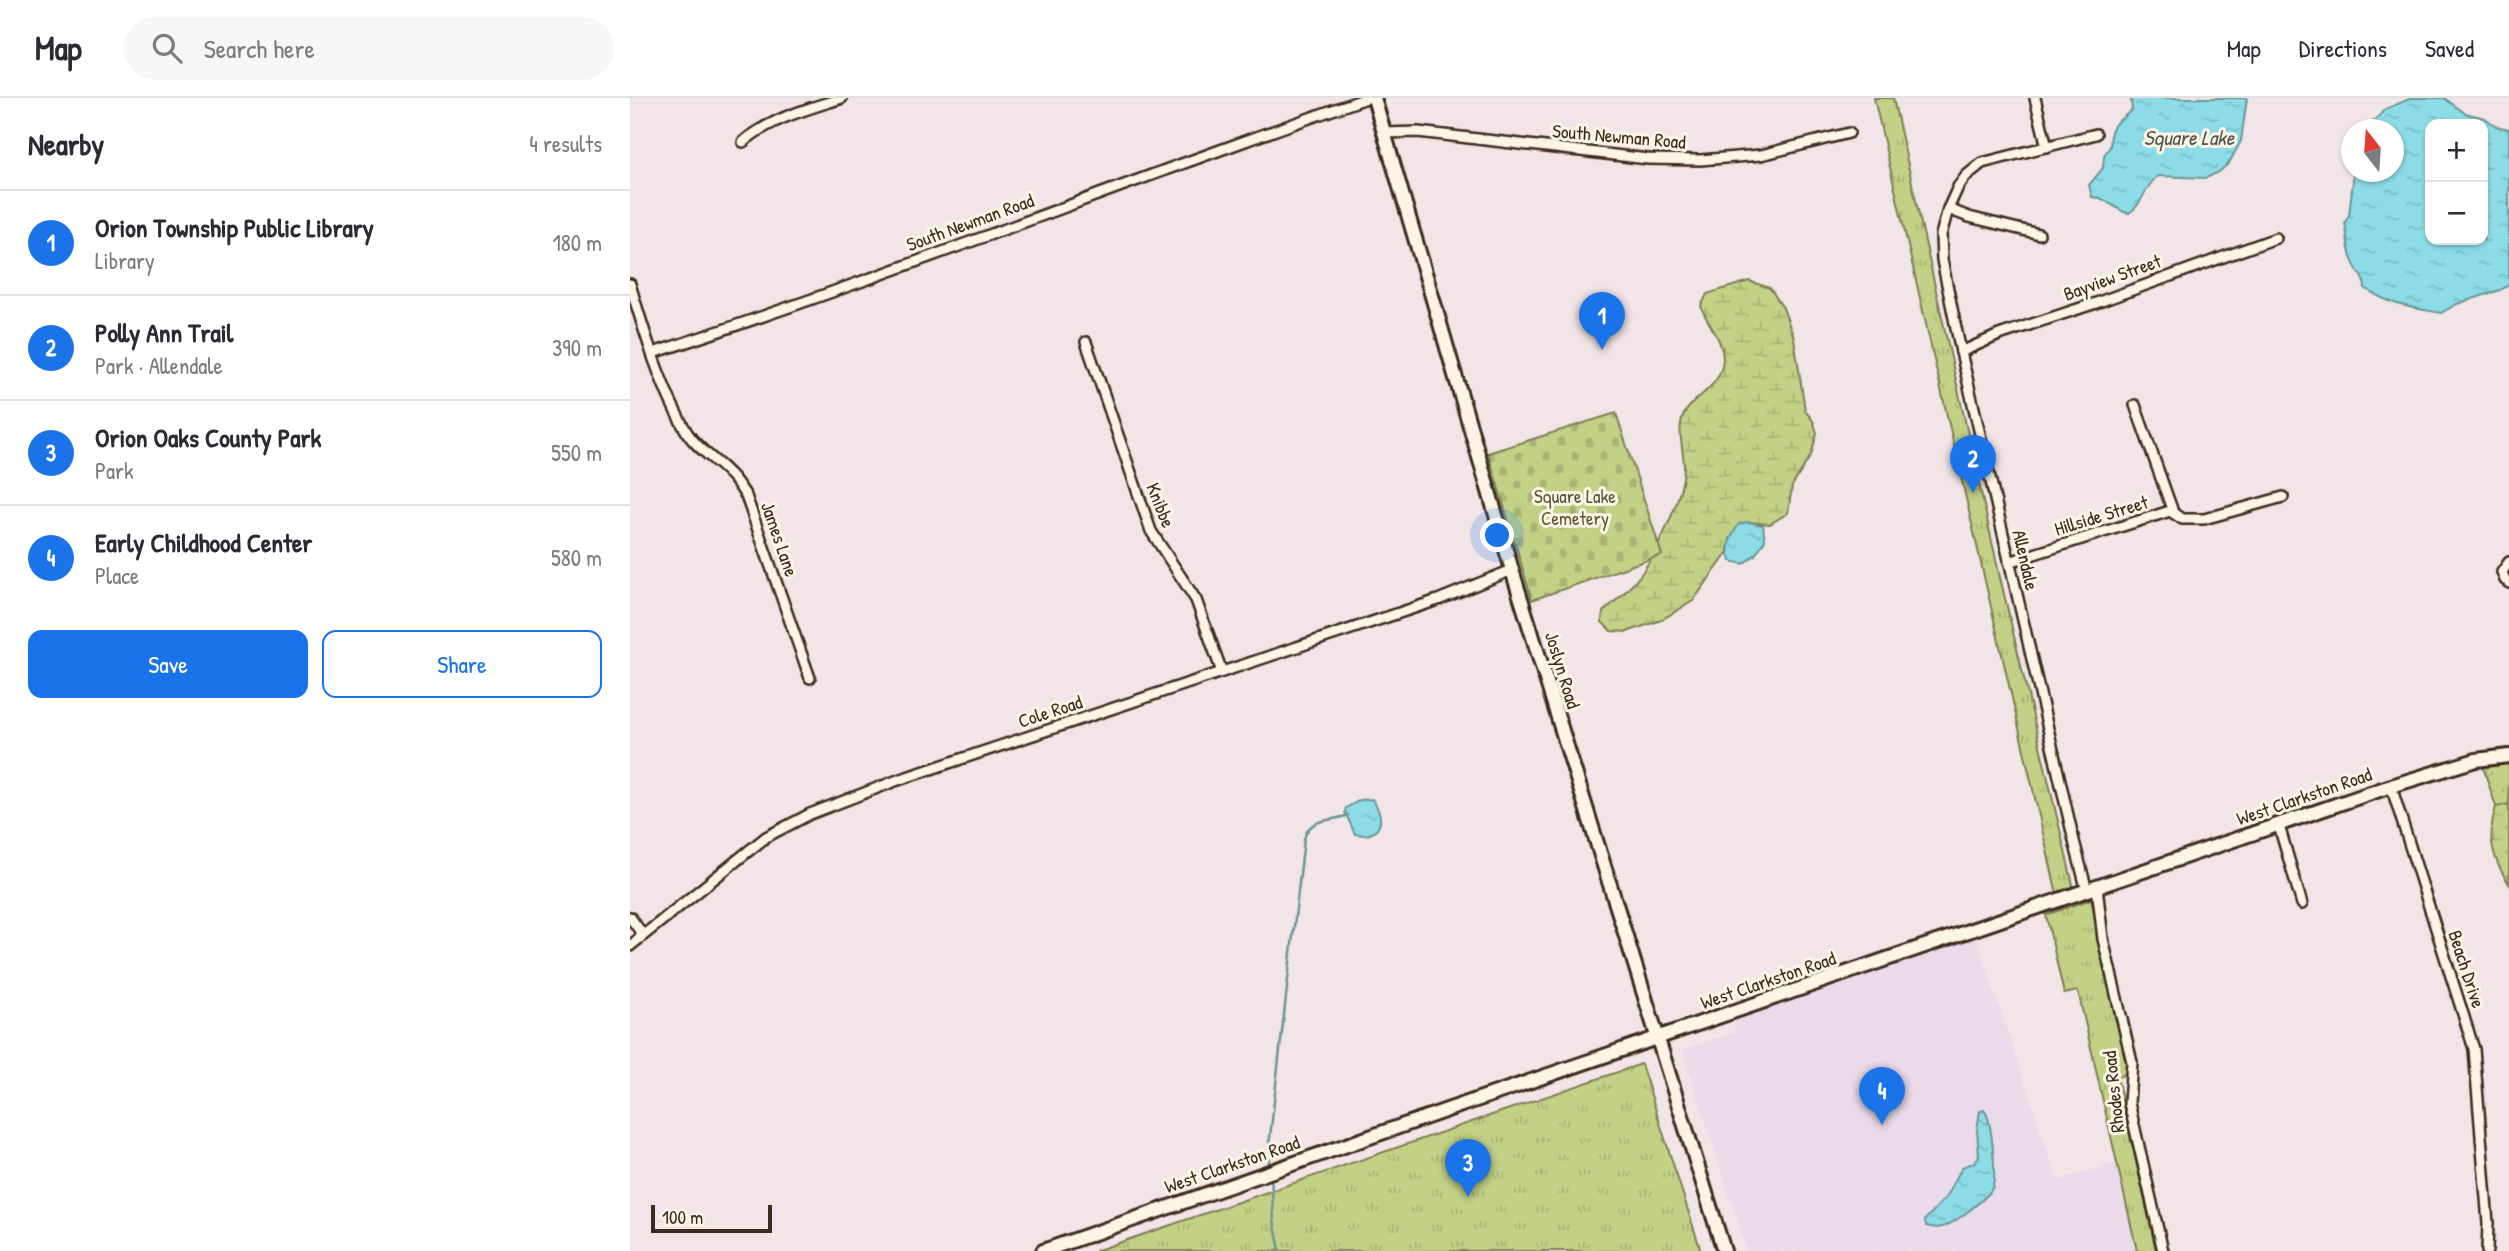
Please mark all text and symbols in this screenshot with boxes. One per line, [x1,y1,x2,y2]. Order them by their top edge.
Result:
search box [124,17,614,80]
text: Map [35,26,82,70]
icon: search [148,29,186,67]
text: Search here [204,31,315,66]
text: Map [2227,32,2261,64]
text: Directions [2299,32,2387,64]
text: Saved [2425,32,2474,64]
street label: South Newman Road [1551,117,1687,155]
north arrow [2341,119,2404,182]
map controls [2425,119,2488,245]
button: + [2425,119,2488,182]
water label: Square Lake [2144,123,2236,152]
text: Nearby [28,124,104,164]
text: 4 results [529,128,602,159]
button: − [2425,182,2488,245]
street label: South Newman Road [903,187,1038,257]
text: Orion Township Public Library [95,210,374,245]
text: 1 [47,227,55,258]
text: 180 m [552,227,602,258]
text: Library [95,245,155,276]
street label: Bayview Street [2060,247,2165,307]
pin: 1 [1579,292,1625,350]
text: Polly Ann Trail [95,315,233,350]
text: 2 [46,332,56,363]
text: 390 m [552,332,602,363]
text: Park · Allendale [95,350,223,381]
text: Orion Oaks County Park [95,420,321,455]
pin: 2 [1950,435,1996,493]
text: 3 [46,437,56,468]
text: 550 m [551,437,602,468]
text: Park [95,455,133,486]
street label: Knibbe [1140,479,1182,532]
park label: Square Lake Cemetery [1534,483,1616,531]
street label: Hillside Street [2051,488,2151,542]
street label: James Lane [755,498,805,580]
your location [1480,518,1514,552]
text: Early Childhood Center [95,525,312,560]
street label: Allendale [2006,527,2046,593]
text: 4 [47,542,55,573]
text: 580 m [551,542,602,573]
text: Place [95,560,139,591]
street label: Joslyn Road [1539,628,1587,712]
button: Save [28,630,308,698]
button: Share [322,630,602,698]
street label: Cole Road [1015,688,1086,734]
street label: West Clarkston Road [2233,761,2376,831]
street label: Beach Drive [2442,927,2492,1012]
street label: West Clarkston Road [1697,945,1840,1015]
street label: Rhodes Road [2096,1049,2130,1134]
pin: 4 [1859,1067,1905,1125]
street label: West Clarkston Road [1161,1129,1304,1199]
pin: 3 [1445,1139,1491,1197]
scale bar [651,1202,772,1234]
text: 100 m [662,1204,703,1230]

